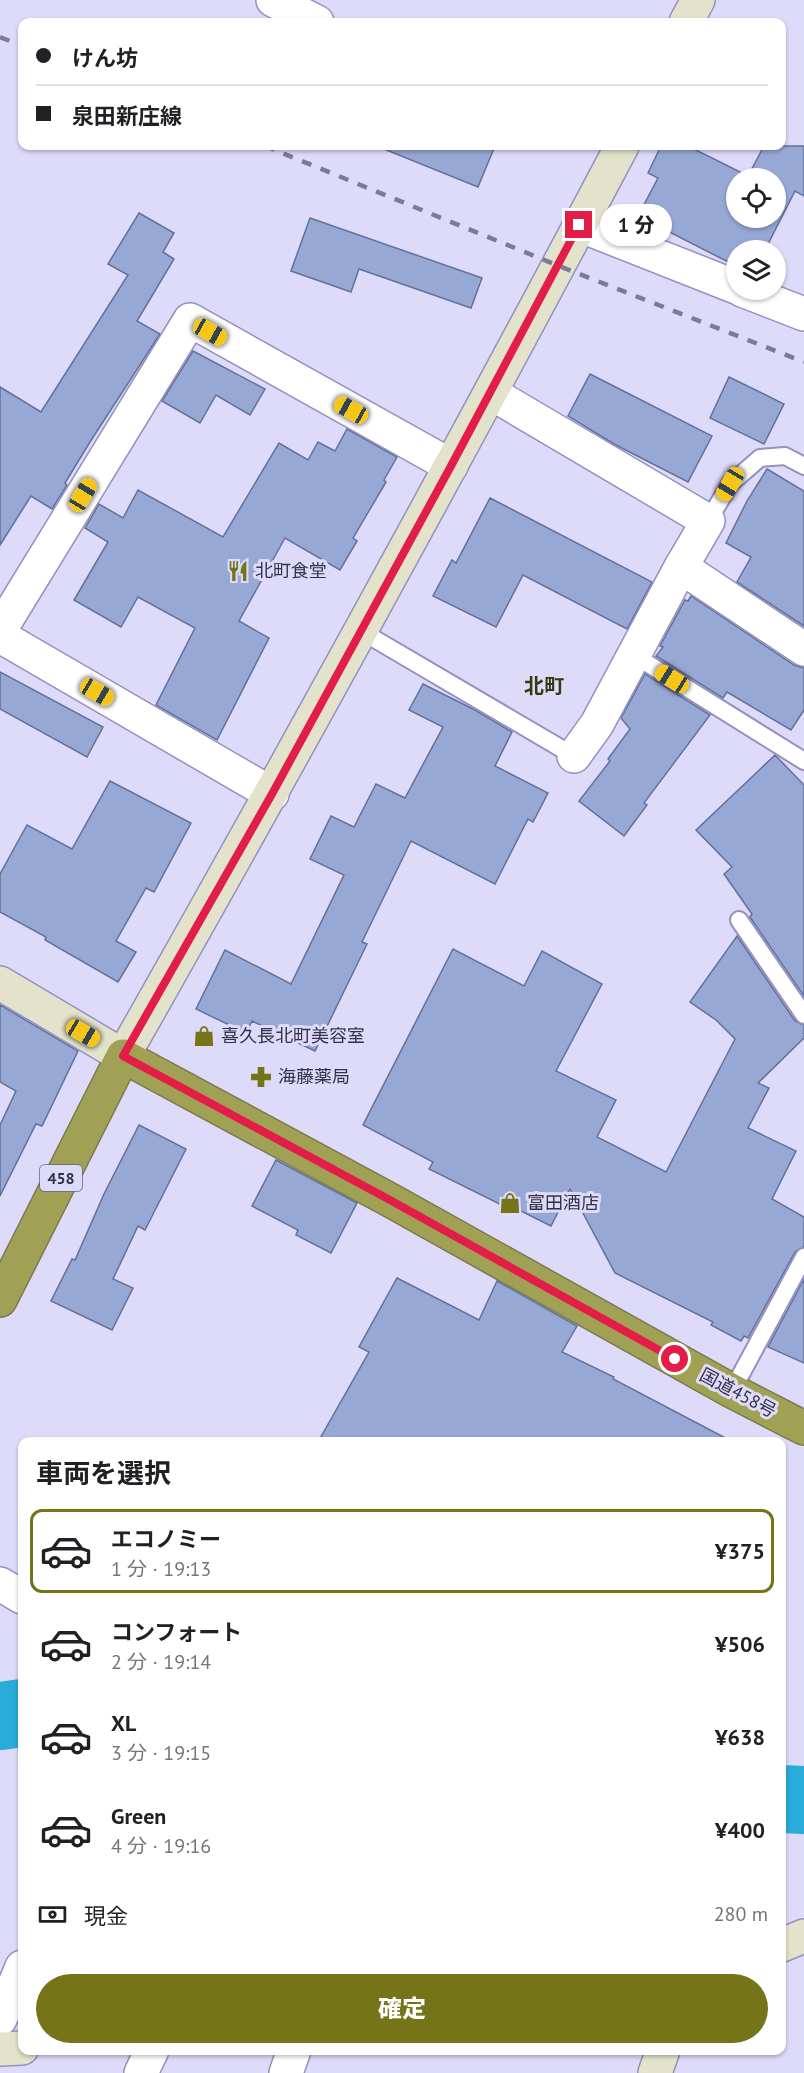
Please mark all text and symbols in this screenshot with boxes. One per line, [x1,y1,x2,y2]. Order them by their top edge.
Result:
text: けん坊 [72,44,138,72]
text: 泉田新庄線 [72,102,182,130]
map controls [726,168,786,300]
button: locate [726,168,786,228]
callout: 1 分 [600,204,672,246]
route end [565,211,592,238]
text: 1 分 [618,212,654,238]
button: layers [726,240,786,300]
car [190,315,230,349]
car [331,393,371,427]
car [713,464,747,504]
car [66,475,100,515]
restaurant icon: 北町食堂 [226,559,250,583]
place label: 北町食堂 [255,559,327,582]
car [652,662,692,696]
district label: 北町 [524,673,564,699]
car [77,675,117,709]
car [63,1016,103,1050]
shop icon: 喜久長北町美容室 [192,1024,216,1048]
place label: 喜久長北町美容室 [221,1024,365,1047]
pharmacy icon: 海藤薬局 [249,1065,273,1089]
place label: 海藤薬局 [278,1065,350,1088]
road number: 458 [40,1165,82,1191]
shop icon: 富田酒店 [498,1191,522,1215]
place label: 富田酒店 [527,1191,599,1214]
route start [661,1345,688,1372]
street label: 国道458号 [696,1363,780,1422]
text: 車両を選択 [36,1456,171,1490]
icon: car [39,1524,93,1578]
text: エコノミー [111,1525,221,1553]
text: ¥375 [715,1537,765,1565]
text: 1 分 · 19:13 [111,1556,211,1582]
icon: car [39,1617,93,1671]
text: コンフォート [111,1618,242,1646]
text: ¥506 [715,1630,765,1658]
text: 2 分 · 19:14 [111,1649,211,1675]
text: XL [111,1709,136,1737]
icon: car [39,1710,93,1764]
text: ¥638 [715,1723,765,1751]
text: 3 分 · 19:15 [111,1740,211,1766]
text: Green [111,1802,166,1830]
icon: car [39,1803,93,1857]
text: ¥400 [715,1816,765,1844]
text: 4 分 · 19:16 [111,1833,211,1859]
icon: cash [36,1898,69,1931]
text: 280 m [714,1901,768,1927]
text: 現金 [84,1902,128,1930]
button: 確定 [36,1974,768,2043]

